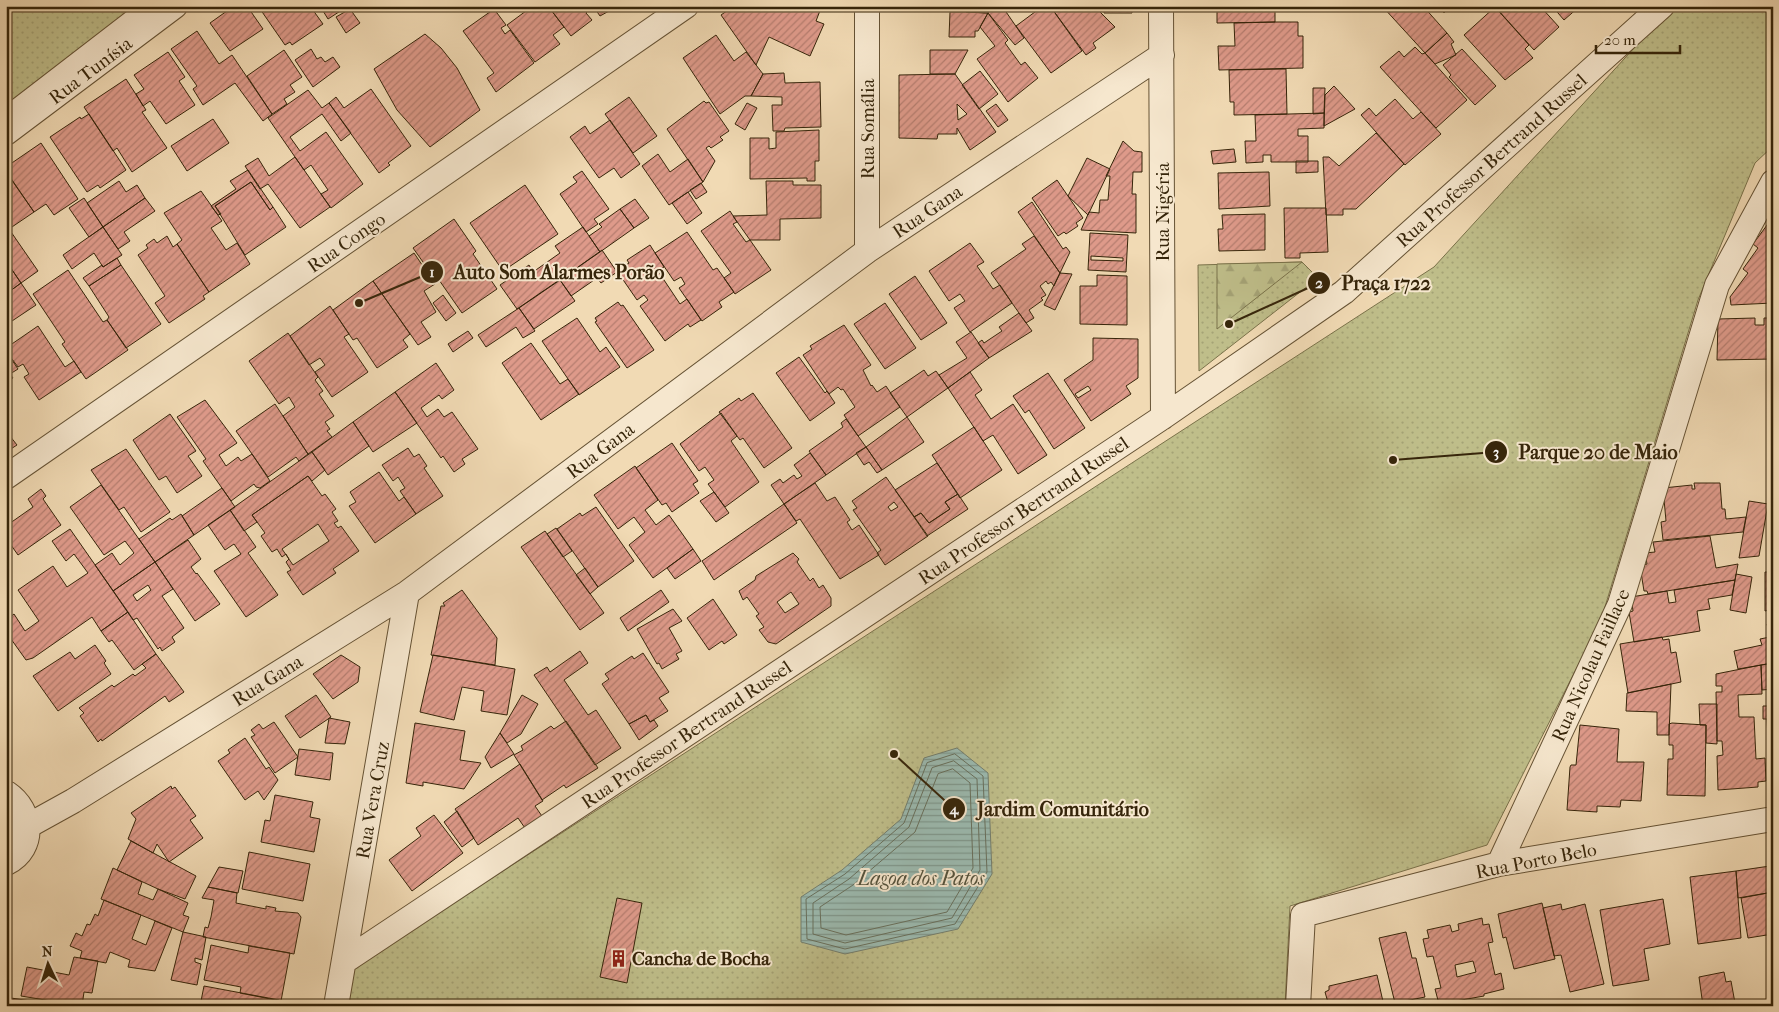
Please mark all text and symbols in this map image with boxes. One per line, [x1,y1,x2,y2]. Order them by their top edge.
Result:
scale bar [1596,22,1680,54]
text: 20 m [1604,31,1636,49]
street label: Rua Tunísia [45,32,137,109]
street label: Rua Professor Bertrand Russel [1392,69,1591,252]
street label: Rua Somália [857,78,879,179]
street label: Rua Nigéria [1152,162,1174,261]
street label: Rua Gana [889,180,967,243]
street label: Rua Congo [303,208,390,278]
callout: Auto Som Alarmes Porão [419,255,675,290]
text: Auto Som Alarmes Porão [452,261,664,284]
text: 1 [429,263,435,281]
callout: Praça 1722 [1306,265,1441,300]
text: Praça 1722 [1341,272,1431,296]
text: 2 [1315,274,1323,292]
street label: Rua Gana [562,418,639,483]
street label: Rua Professor Bertrand Russel [914,432,1133,590]
callout: Parque 20 de Maio [1483,434,1688,469]
text: Parque 20 de Maio [1518,441,1678,464]
text: 3 [1493,443,1499,461]
street label: Rua Nicolau Faillace [1547,586,1635,745]
street label: Rua Gana [228,650,307,711]
street label: Rua Professor Bertrand Russel [577,656,796,814]
street label: Rua Vera Cruz [352,740,394,861]
callout: Jardim Comunitário [942,791,1159,826]
text: Jardim Comunitário [975,798,1149,821]
text: 4 [949,800,960,818]
street label: Rua Porto Belo [1474,838,1599,883]
water label: Lagoa dos Patos [856,867,985,890]
north arrow [22,940,72,990]
text: N [41,943,53,960]
building icon: Cancha de Bocha [608,948,628,968]
place label: Cancha de Bocha [632,948,771,970]

